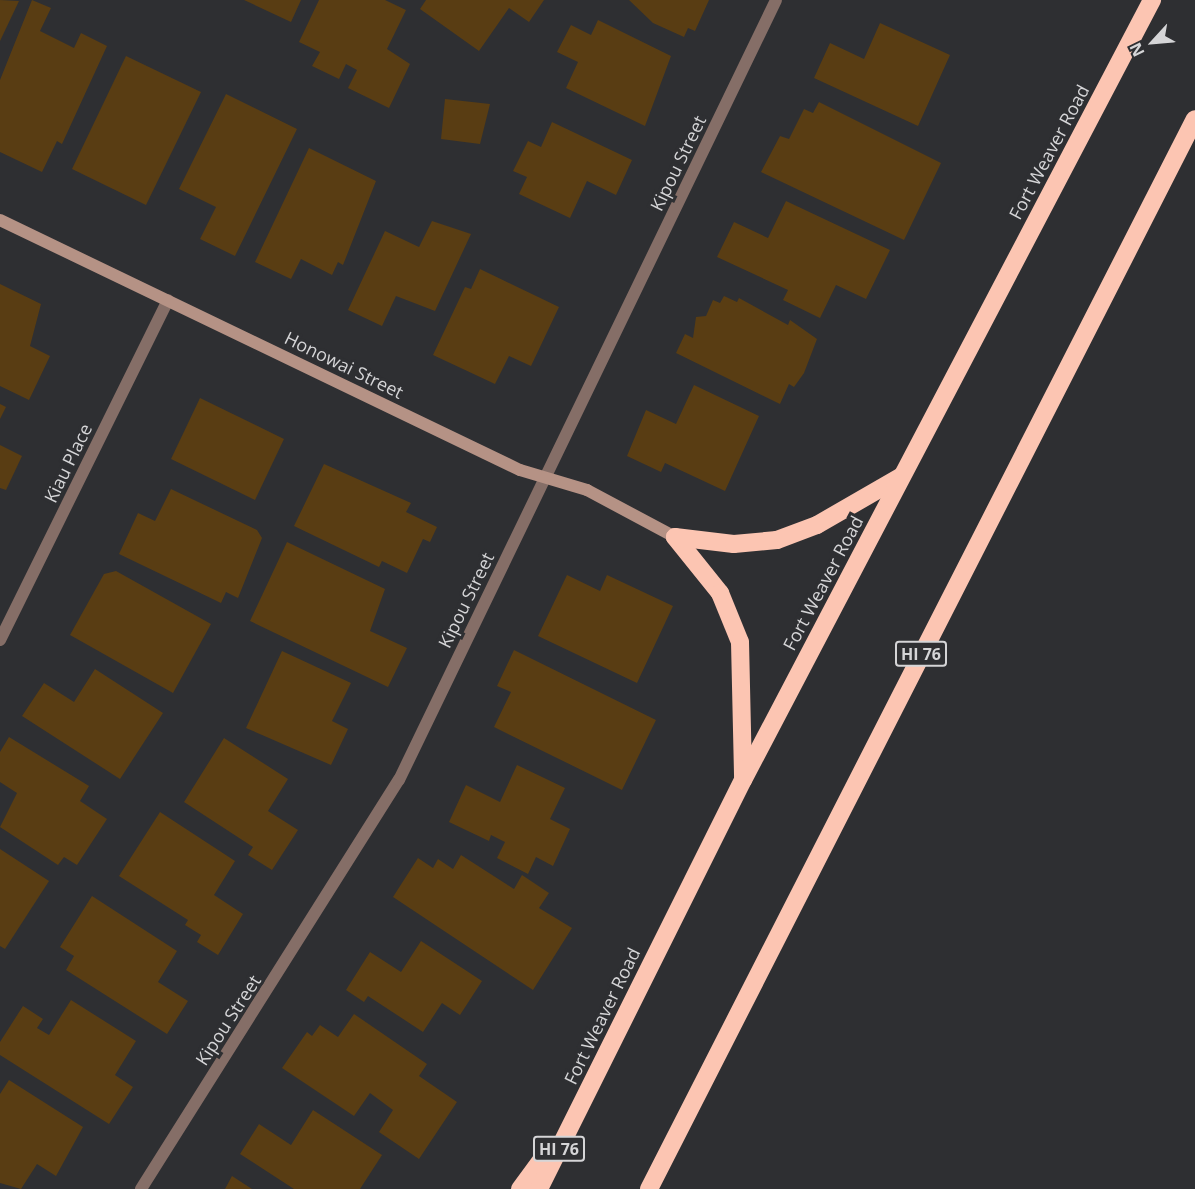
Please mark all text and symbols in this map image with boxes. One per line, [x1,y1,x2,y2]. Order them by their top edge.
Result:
north arrow [1123,12,1183,72]
text: N [1124,39,1150,61]
street label: Fort Weaver Road [1004,81,1094,223]
street label: Kipou Street [646,112,710,214]
street label: Honowai Street [281,327,407,403]
street label: Kiau Place [40,420,96,506]
street label: Fort Weaver Road [778,512,868,654]
street label: Kipou Street [434,549,498,651]
road number: HI 76 [894,641,948,667]
street label: Fort Weaver Road [560,944,644,1088]
street label: Kipou Street [191,971,265,1069]
road number: HI 76 [532,1136,586,1162]

